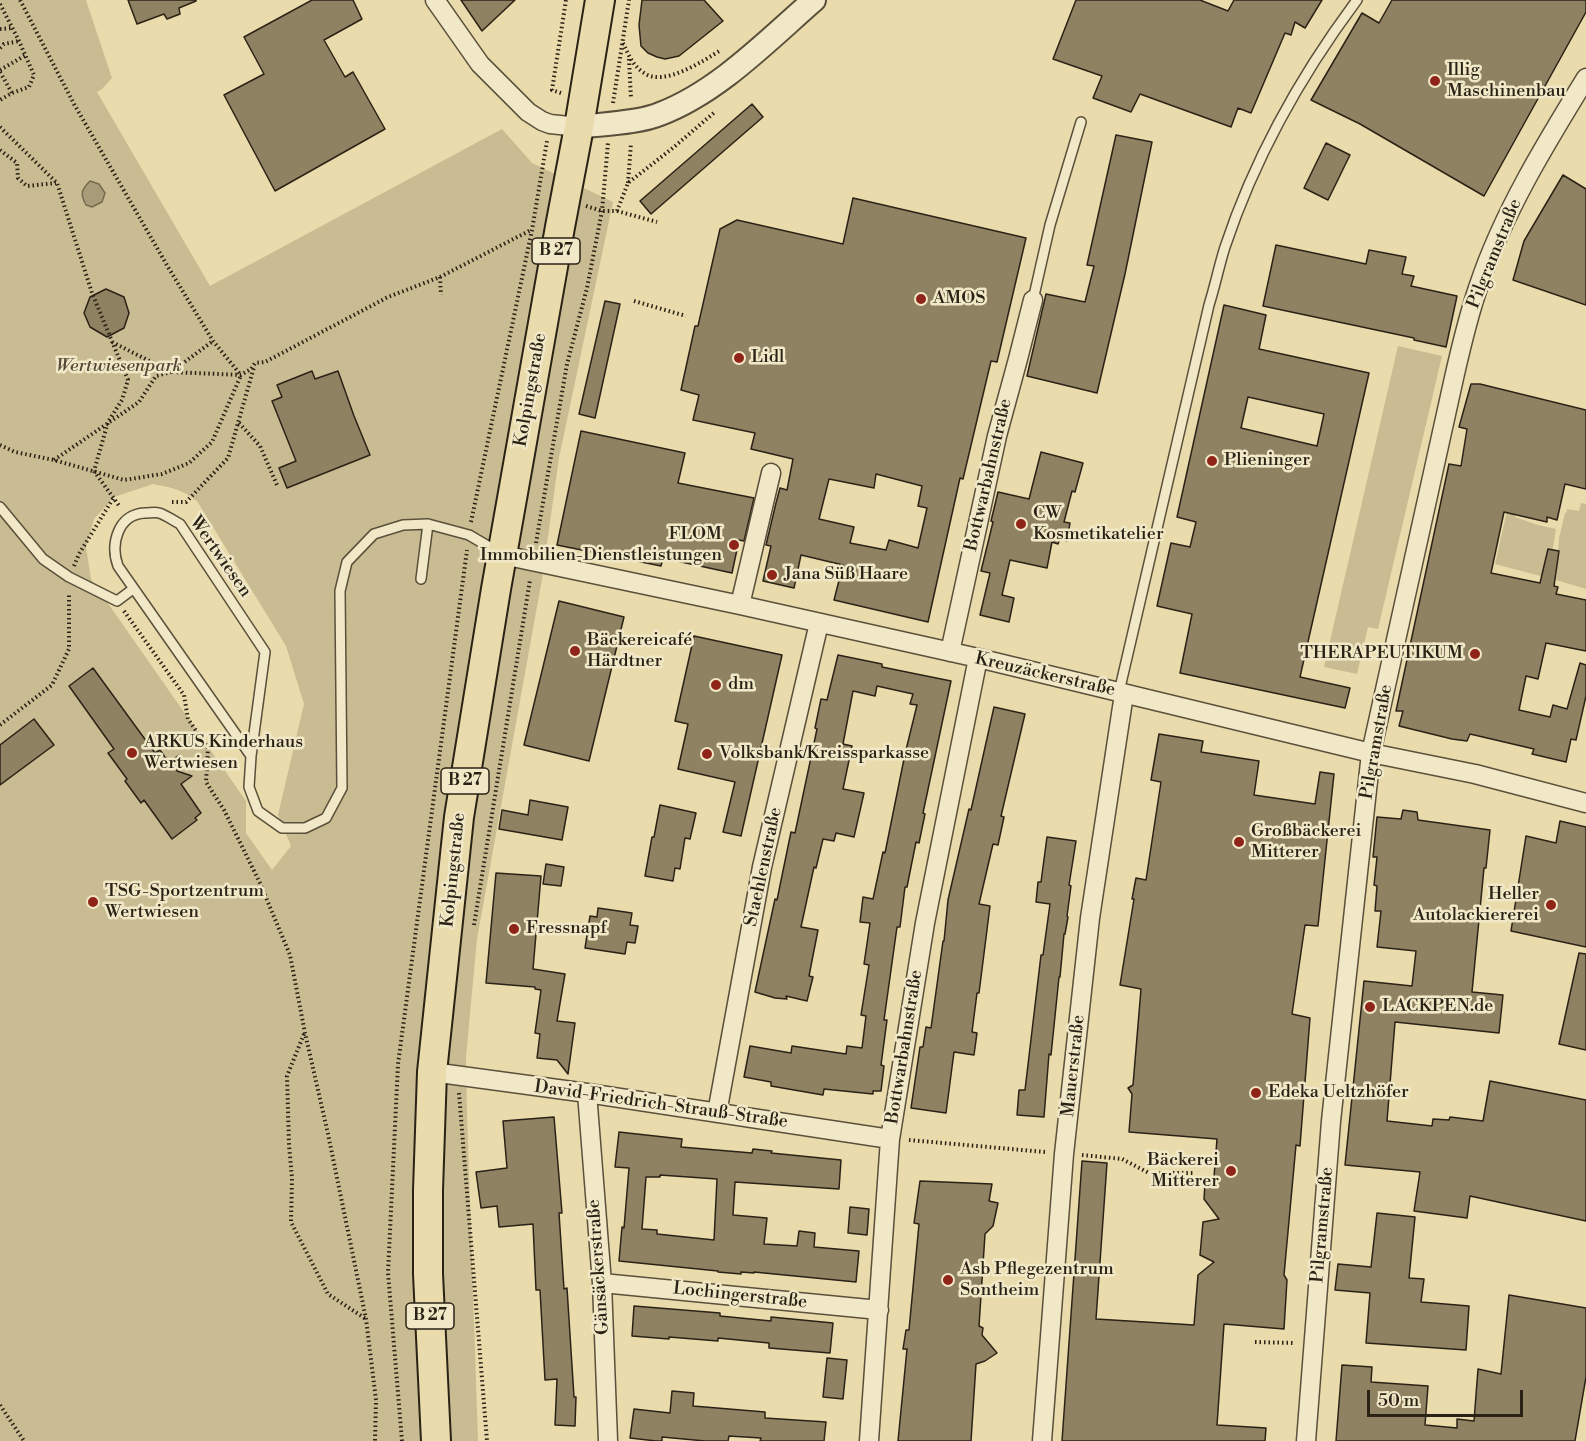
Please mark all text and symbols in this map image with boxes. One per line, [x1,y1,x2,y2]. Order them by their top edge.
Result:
place label: Illig Maschinenbau [1447,60,1566,103]
marker: Illig Maschinenbau [1428,74,1442,88]
street label: Pilgramstraße [1463,196,1527,312]
road number: B 27 [532,238,580,264]
place label: AMOS [933,288,986,310]
marker: AMOS [914,292,928,306]
street label: Kolpingstraße [510,331,552,449]
place label: Lidl [751,347,784,369]
marker: Lidl [732,351,746,365]
park label: Wertwiesenpark [56,356,182,378]
street label: Bottwarbahnstraße [961,397,1017,553]
place label: Plieninger [1224,450,1310,472]
marker: Plieninger [1205,454,1219,468]
place label: CW Kosmetikatelier [1033,503,1164,546]
street label: Wertwiesen [184,512,256,602]
marker: CW Kosmetikatelier [1014,517,1028,531]
place label: FLOM Immobilien-Dienstleistungen [480,524,722,566]
marker: FLOM Immobilien-Dienstleistungen [727,538,741,552]
place label: Jana Süß Haare [784,564,908,586]
marker: Jana Süß Haare [765,568,779,582]
place label: Bäckereicafé Härdtner [587,630,692,672]
place label: THERAPEUTIKUM [1300,643,1463,665]
marker: Bäckereicafé Härdtner [568,644,582,658]
marker: THERAPEUTIKUM [1468,647,1482,661]
street label: Kreuzäckerstraße [973,648,1117,702]
place label: dm [728,674,754,696]
marker: dm [709,678,723,692]
street label: Pilgramstraße [1356,683,1398,801]
place label: ARKUS Kinderhaus Wertwiesen [144,732,303,774]
place label: Volksbank/Kreissparkasse [719,743,929,765]
marker: ARKUS Kinderhaus Wertwiesen [125,746,139,760]
marker: Volksbank/Kreissparkasse [700,747,714,761]
road number: B 27 [441,768,489,794]
street label: Staehlenstraße [741,805,787,929]
street label: Kolpingstraße [437,812,471,928]
place label: Großbäckerei Mitterer [1251,821,1362,864]
marker: Großbäckerei Mitterer [1232,835,1246,849]
place label: TSG-Sportzentrum Wertwiesen [105,881,264,924]
place label: Heller Autolackiererei [1413,884,1539,926]
marker: TSG-Sportzentrum Wertwiesen [86,895,100,909]
marker: Heller Autolackiererei [1544,898,1558,912]
place label: Fressnapf [526,918,607,940]
marker: Fressnapf [507,922,521,936]
street label: Bottwarbahnstraße [882,968,928,1126]
place label: LACKPEN.de [1382,996,1493,1018]
marker: LACKPEN.de [1363,1000,1377,1014]
street label: Mauerstraße [1058,1014,1090,1118]
street label: David-Friedrich-Strauß-Straße [533,1077,789,1133]
place label: Edeka Ueltzhöfer [1268,1082,1409,1104]
marker: Edeka Ueltzhöfer [1249,1086,1263,1100]
place label: Bäckerei Mitterer [1147,1150,1219,1192]
marker: Bäckerei Mitterer [1224,1164,1238,1178]
street label: Pilgramstraße [1307,1166,1339,1284]
street label: Gänsäckerstraße [583,1199,615,1335]
place label: Asb Pflegezentrum Sontheim [960,1259,1114,1302]
marker: Asb Pflegezentrum Sontheim [941,1273,955,1287]
street label: Lochingerstraße [672,1278,808,1314]
road number: B 27 [406,1303,454,1329]
scale bar [1370,1378,1526,1416]
text: 50 m [1378,1389,1419,1412]

